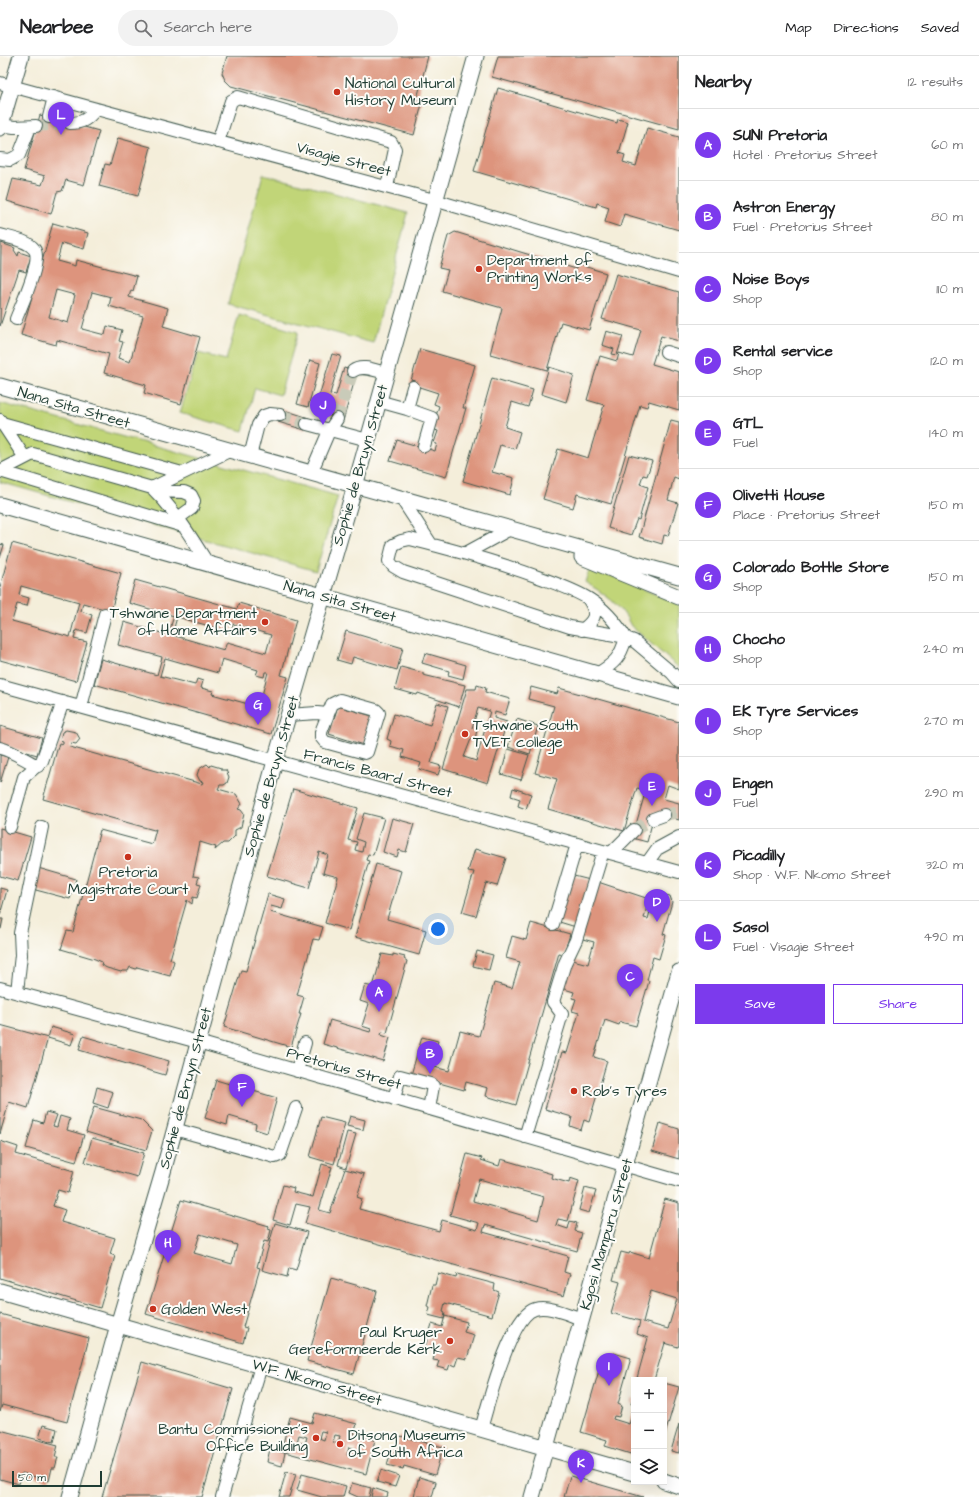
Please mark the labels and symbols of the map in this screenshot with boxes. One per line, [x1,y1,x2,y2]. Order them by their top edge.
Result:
place label: National Cultural History Museum [345,73,456,112]
marker: National Cultural History Museum [332,87,342,97]
pin: L [48,102,74,135]
street label: Visagie Street [294,137,394,183]
place label: Department of Printing Works [487,250,592,289]
marker: Department of Printing Works [474,264,484,274]
street label: Nana Sita Street [15,381,133,434]
street label: Sophie de Bruyn Street [327,382,395,548]
pin: J [310,392,336,425]
street label: Nana Sita Street [281,575,399,628]
place label: Tshwane Department of Home Affairs [110,603,257,641]
marker: Tshwane Department of Home Affairs [260,617,270,627]
pin: G [245,692,271,725]
street label: Sophie de Bruyn Street [238,693,306,859]
place label: Tshwane South TVET college [473,715,578,754]
marker: Tshwane South TVET college [460,729,470,739]
street label: Francis Baard Street [301,744,455,803]
pin: E [639,773,665,806]
marker: Pretoria Magistrate Court [123,852,133,862]
place label: Pretoria Magistrate Court [68,862,188,901]
pin: D [644,889,670,922]
your location [428,919,448,939]
pin: C [617,964,643,997]
pin: A [366,979,392,1012]
street label: Sophie de Bruyn Street [154,1005,218,1172]
pin: B [417,1041,443,1074]
street label: Pretorius Street [284,1042,404,1095]
pin: F [229,1074,255,1107]
place label: Rob's Tyres [582,1081,667,1103]
marker: Rob's Tyres [569,1086,579,1096]
street label: Kgosi Mampuru Street [575,1156,639,1313]
pin: H [155,1230,181,1263]
place label: Golden West [161,1299,247,1320]
marker: Golden West [148,1304,158,1314]
place label: Paul Kruger Gereformeerde Kerk [289,1322,442,1360]
marker: Paul Kruger Gereformeerde Kerk [445,1336,455,1346]
pin: I [596,1353,622,1386]
street label: W.F. Nkomo Street [249,1354,384,1411]
place label: Bantu Commissioner’s Office Building [158,1419,308,1458]
place label: Ditsong Museums of South Africa [348,1425,466,1463]
marker: Bantu Commissioner’s Office Building [311,1433,321,1443]
marker: Ditsong Museums of South Africa [335,1439,345,1449]
pin: K [568,1450,594,1483]
scale bar [12,1469,102,1488]

